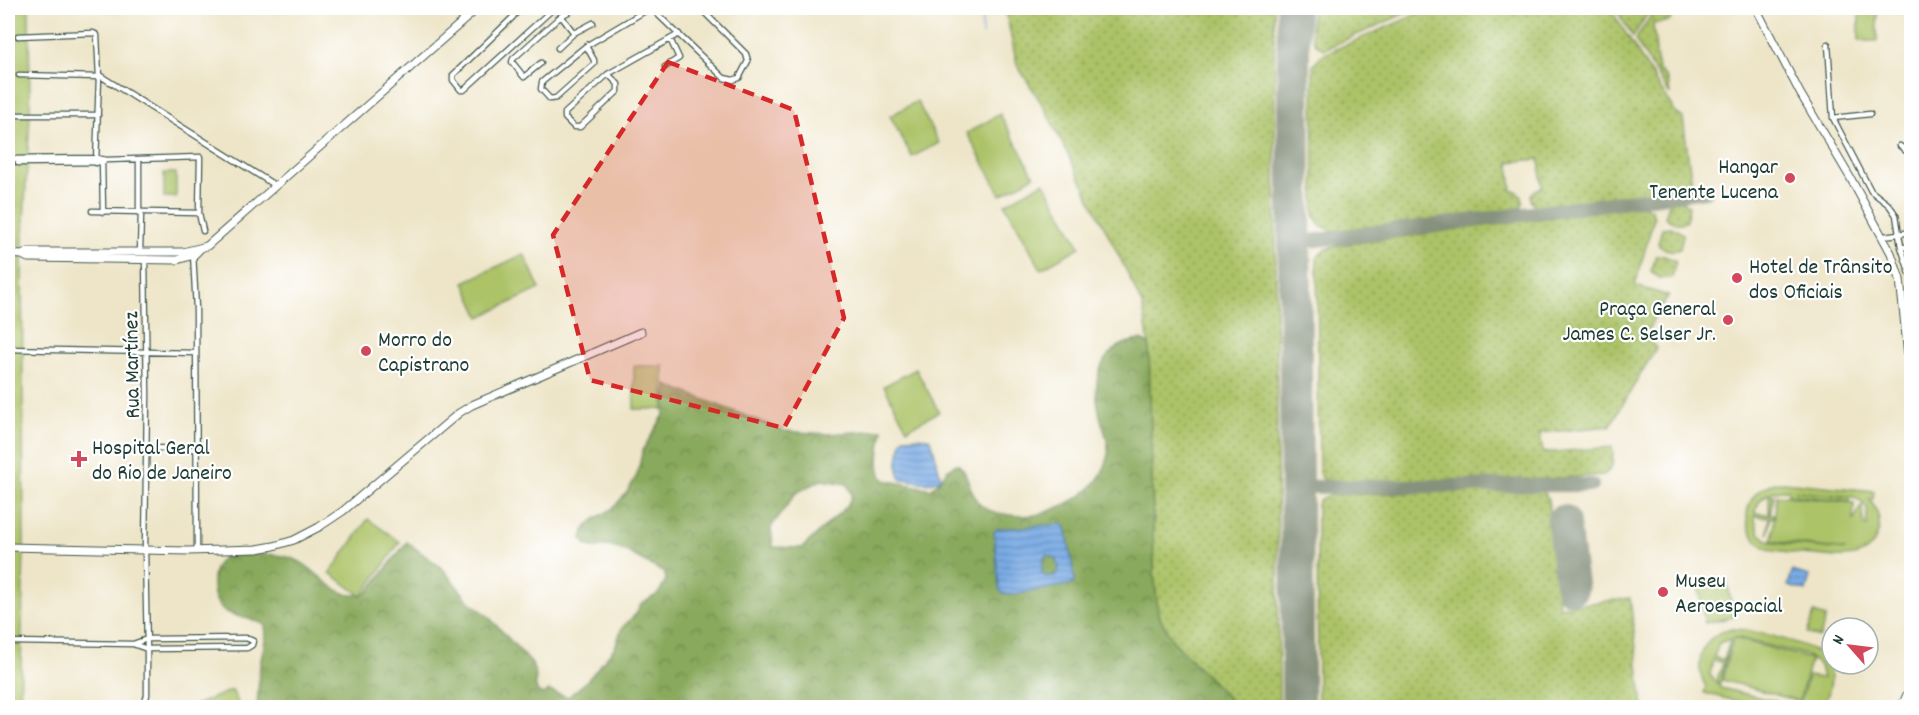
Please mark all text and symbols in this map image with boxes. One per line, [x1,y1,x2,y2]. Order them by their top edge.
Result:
place label: Hangar Tenente Lucena [1649,153,1779,209]
marker: Hangar Tenente Lucena [1783,171,1797,185]
place label: Hotel de Trânsito dos Oficiais [1749,253,1892,309]
marker: Hotel de Trânsito dos Oficiais [1730,271,1744,285]
place label: Praça General James C. Selser Jr. [1562,295,1716,351]
street label: Rua Martínez [117,310,150,419]
marker: Praça General James C. Selser Jr. [1721,313,1735,327]
place label: Morro do Capistrano [378,326,469,382]
marker: Morro do Capistrano [359,344,373,358]
place label: Hospital Geral do Rio de Janeiro [92,434,232,490]
marker: Hospital Geral do Rio de Janeiro [70,450,88,468]
place label: Museu Aeroespacial [1675,567,1782,623]
marker: Museu Aeroespacial [1656,585,1670,599]
north arrow [1820,616,1880,676]
text: N [1827,631,1851,649]

